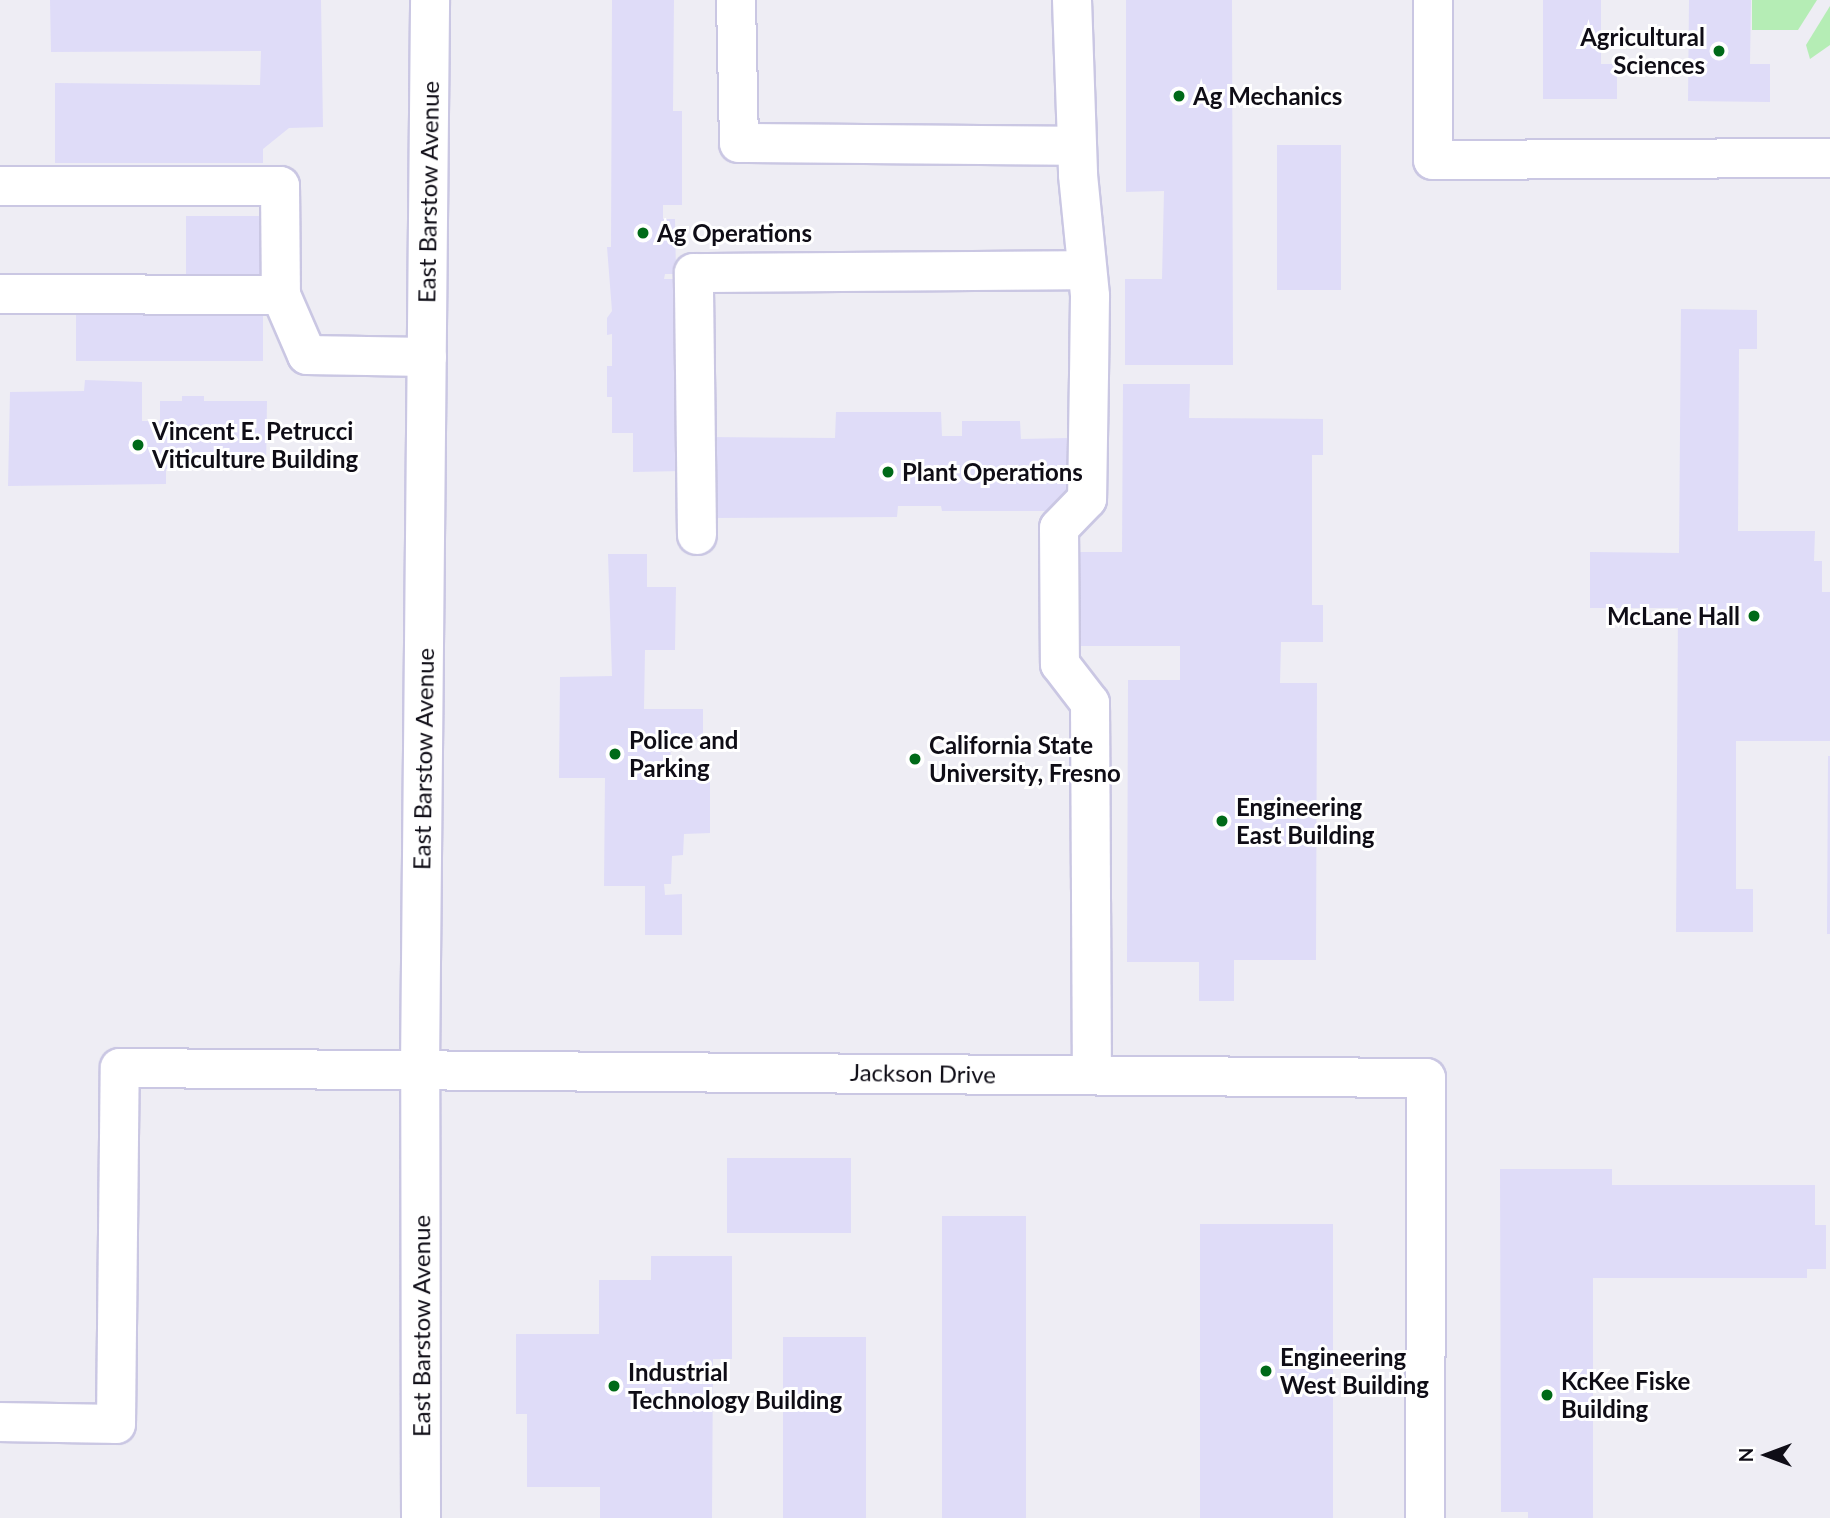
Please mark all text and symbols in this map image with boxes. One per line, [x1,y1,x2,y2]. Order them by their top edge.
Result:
place label: Agricultural Sciences [1580,23,1705,79]
marker: Agricultural Sciences [1711,43,1727,59]
street label: East Barstow Avenue [412,80,444,304]
place label: Ag Mechanics [1193,82,1342,110]
marker: Ag Mechanics [1171,88,1187,104]
place label: Ag Operations [657,219,812,247]
marker: Ag Operations [635,225,651,241]
place label: Vincent E. Petrucci Viticulture Building [152,417,358,473]
marker: Vincent E. Petrucci Viticulture Building [130,437,146,453]
place label: Plant Operations [902,458,1083,486]
marker: Plant Operations [880,464,896,480]
place label: McLane Hall [1607,602,1740,630]
marker: McLane Hall [1746,608,1762,624]
street label: East Barstow Avenue [407,647,439,871]
place label: Police and Parking [629,726,738,782]
place label: California State University, Fresno [929,731,1121,787]
marker: Police and Parking [607,746,623,762]
marker: California State University, Fresno [907,751,923,767]
place label: Engineering East Building [1236,793,1374,849]
marker: Engineering East Building [1214,813,1230,829]
street label: Jackson Drive [850,1057,996,1089]
street label: East Barstow Avenue [407,1214,435,1438]
place label: Engineering West Building [1280,1343,1429,1399]
place label: Industrial Technology Building [628,1358,843,1414]
marker: Engineering West Building [1258,1363,1274,1379]
place label: KcKee Fiske Building [1561,1367,1690,1423]
marker: Industrial Technology Building [606,1378,622,1394]
marker: KcKee Fiske Building [1539,1387,1555,1403]
north arrow [1732,1420,1802,1490]
text: N [1734,1448,1757,1462]

